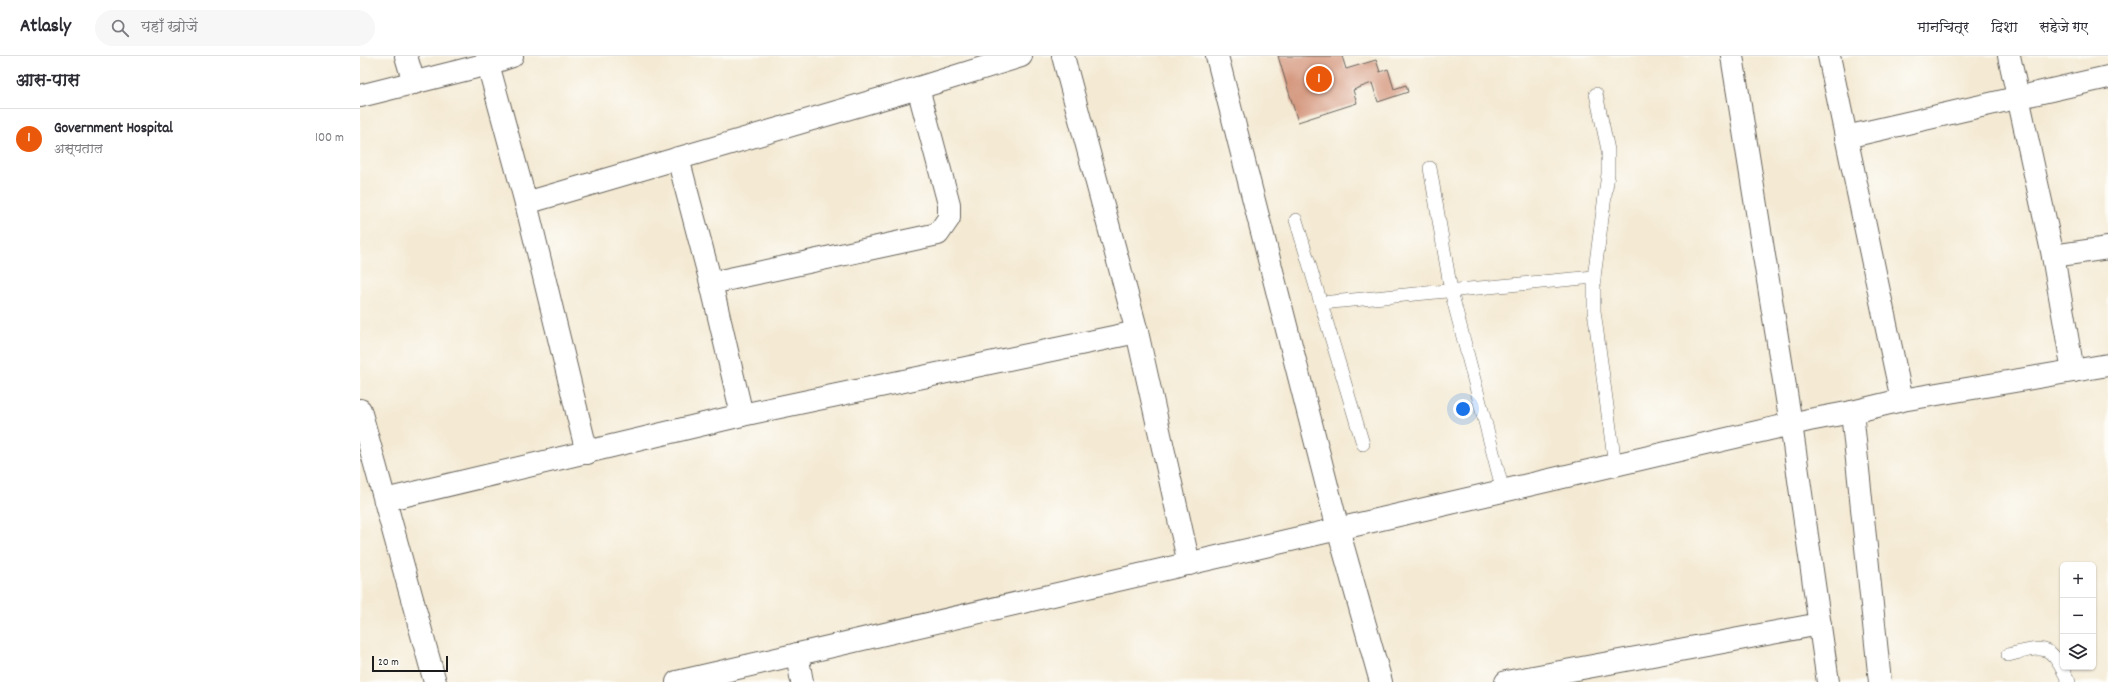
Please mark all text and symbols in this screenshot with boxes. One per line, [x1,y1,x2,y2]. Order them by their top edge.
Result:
search box [95,10,375,46]
text: Atlasly [20,14,71,41]
icon: search [109,17,131,39]
text: यहाँ खोजें [141,17,198,39]
text: मानचित्र [1917,18,1969,38]
text: दिशा [1991,18,2018,38]
text: सहेजे गए [2040,18,2088,38]
pin: 1 [1306,64,1332,94]
text: आस-पास [16,70,80,94]
text: Government Hospital [54,118,173,140]
text: 1 [28,129,30,148]
text: 100 m [315,129,344,148]
text: अस्पताल [54,140,103,159]
your location [1453,399,1473,419]
map controls [2060,562,2096,670]
button: + [2060,562,2096,598]
button: − [2060,598,2096,634]
button: layers [2060,634,2096,670]
scale bar [372,654,448,673]
text: 20 m [378,655,399,671]

